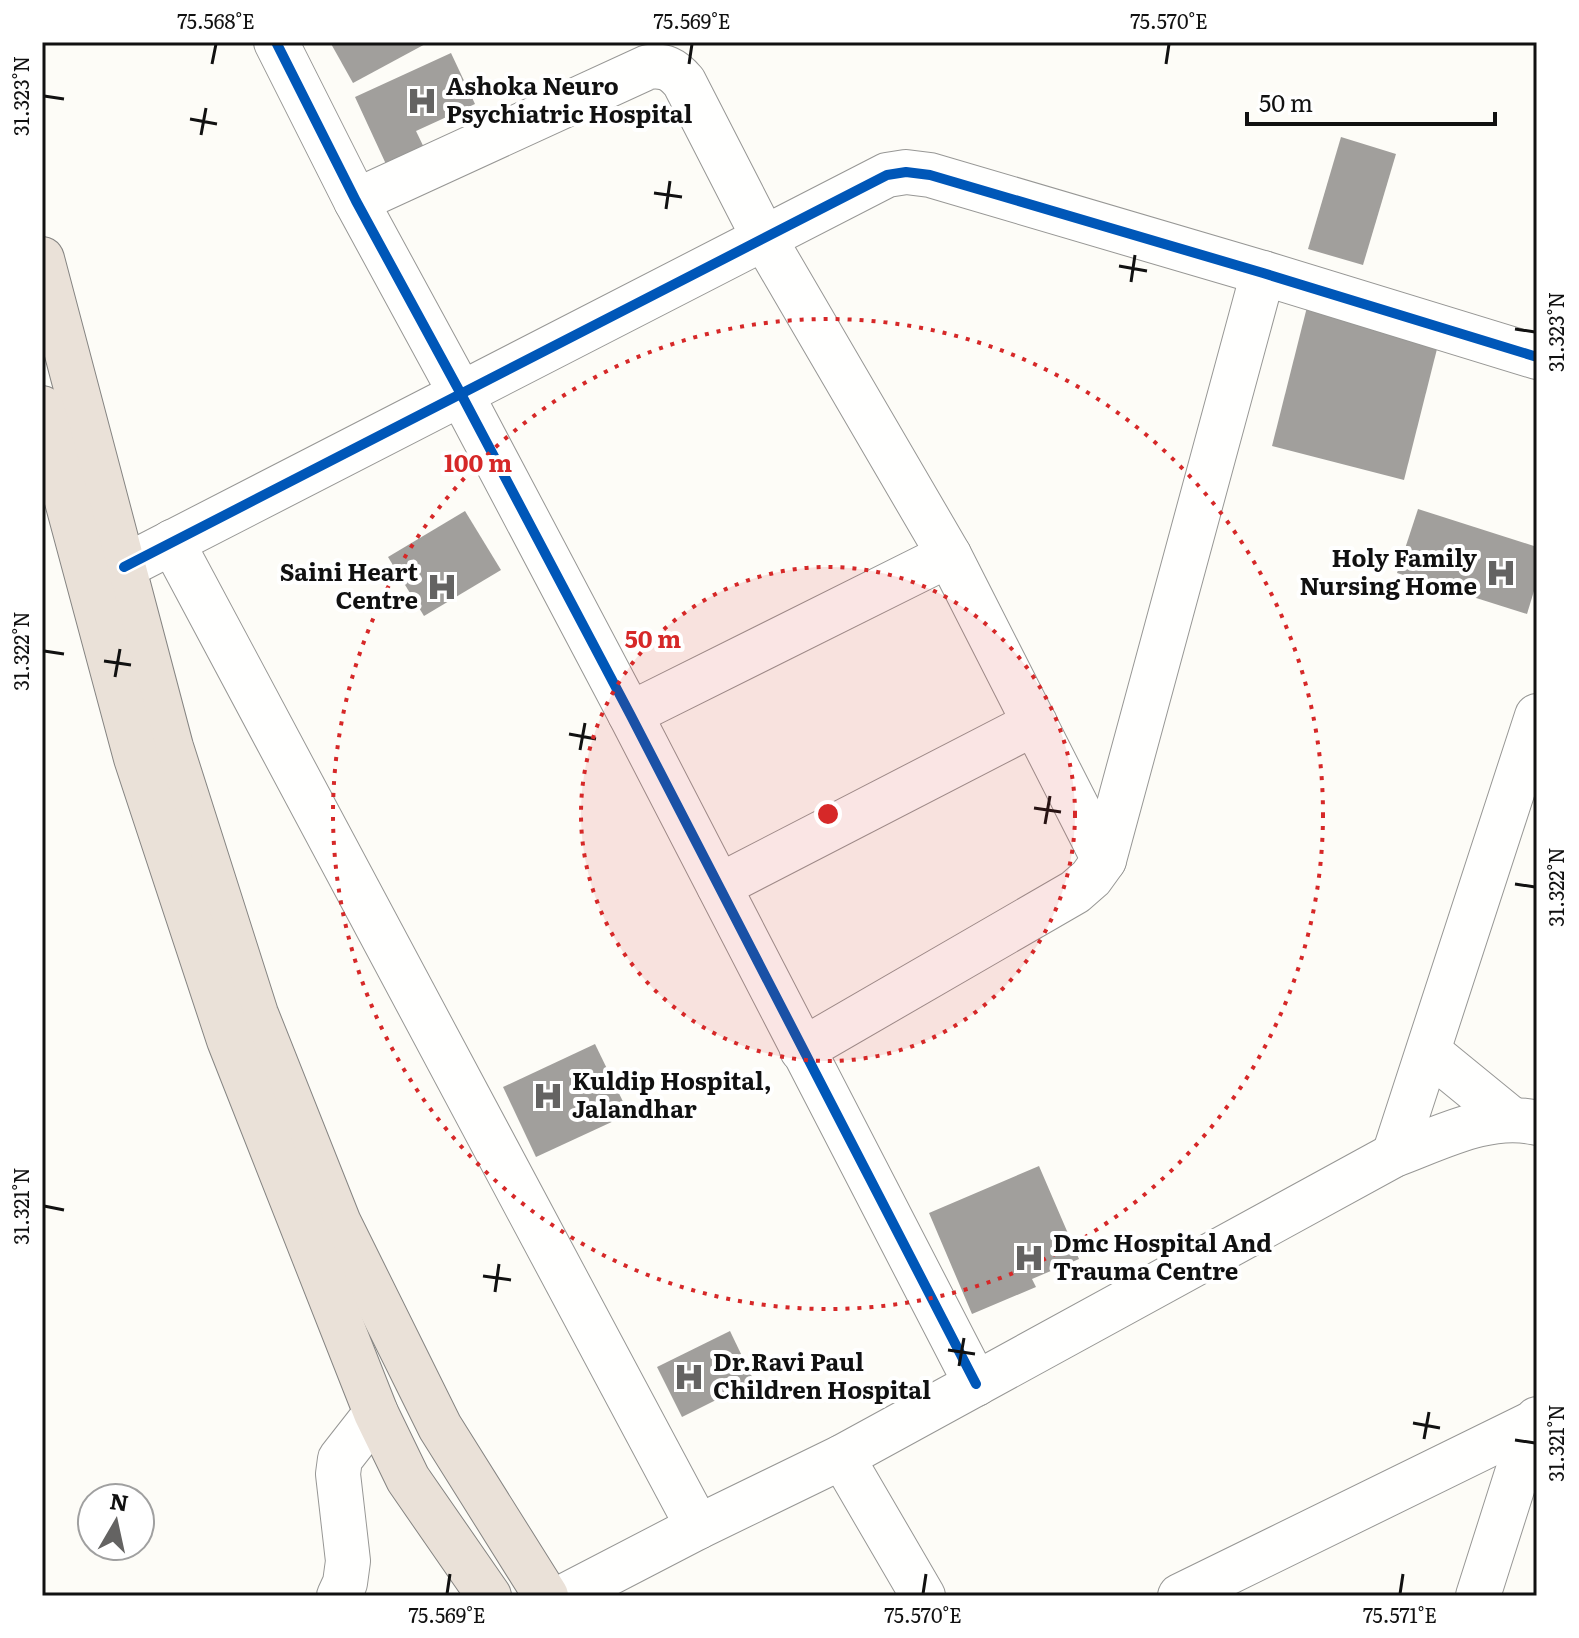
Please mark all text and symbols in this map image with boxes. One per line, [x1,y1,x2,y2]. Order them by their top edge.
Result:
text: 75.568°E [177,5,255,35]
text: 75.569°E [653,5,731,35]
text: 75.570°E [1130,5,1208,35]
text: 31.323°N [5,56,35,136]
place label: Ashoka Neuro Psychiatric Hospital [446,67,693,130]
scale bar [1247,76,1495,126]
hospital icon: Ashoka Neuro Psychiatric Hospital [405,84,439,118]
text: 50 m [1259,84,1313,119]
text: 31.323°N [1540,292,1570,372]
text: 100 m [444,444,512,479]
place label: Holy Family Nursing Home [1299,539,1477,602]
place label: Saini Heart Centre [280,553,418,616]
hospital icon: Holy Family Nursing Home [1484,556,1518,590]
hospital icon: Saini Heart Centre [425,570,459,604]
text: 31.322°N [5,611,35,691]
text: 50 m [625,620,681,655]
centre of rings [814,800,842,828]
text: 31.322°N [1540,847,1570,927]
place label: Kuldip Hospital, Jalandhar [572,1062,772,1125]
hospital icon: Kuldip Hospital, Jalandhar [531,1079,565,1113]
text: 31.321°N [5,1167,35,1245]
place label: Dmc Hospital And Trauma Centre [1053,1224,1272,1287]
hospital icon: Dmc Hospital And Trauma Centre [1012,1241,1046,1275]
place label: Dr.Ravi Paul Children Hospital [713,1343,931,1406]
hospital icon: Dr.Ravi Paul Children Hospital [672,1360,706,1394]
text: 31.321°N [1540,1404,1570,1482]
north arrow [76,1482,156,1562]
text: N [108,1483,131,1519]
text: 75.569°E [408,1599,486,1629]
text: 75.570°E [884,1599,962,1629]
text: 75.571°E [1363,1599,1437,1629]

